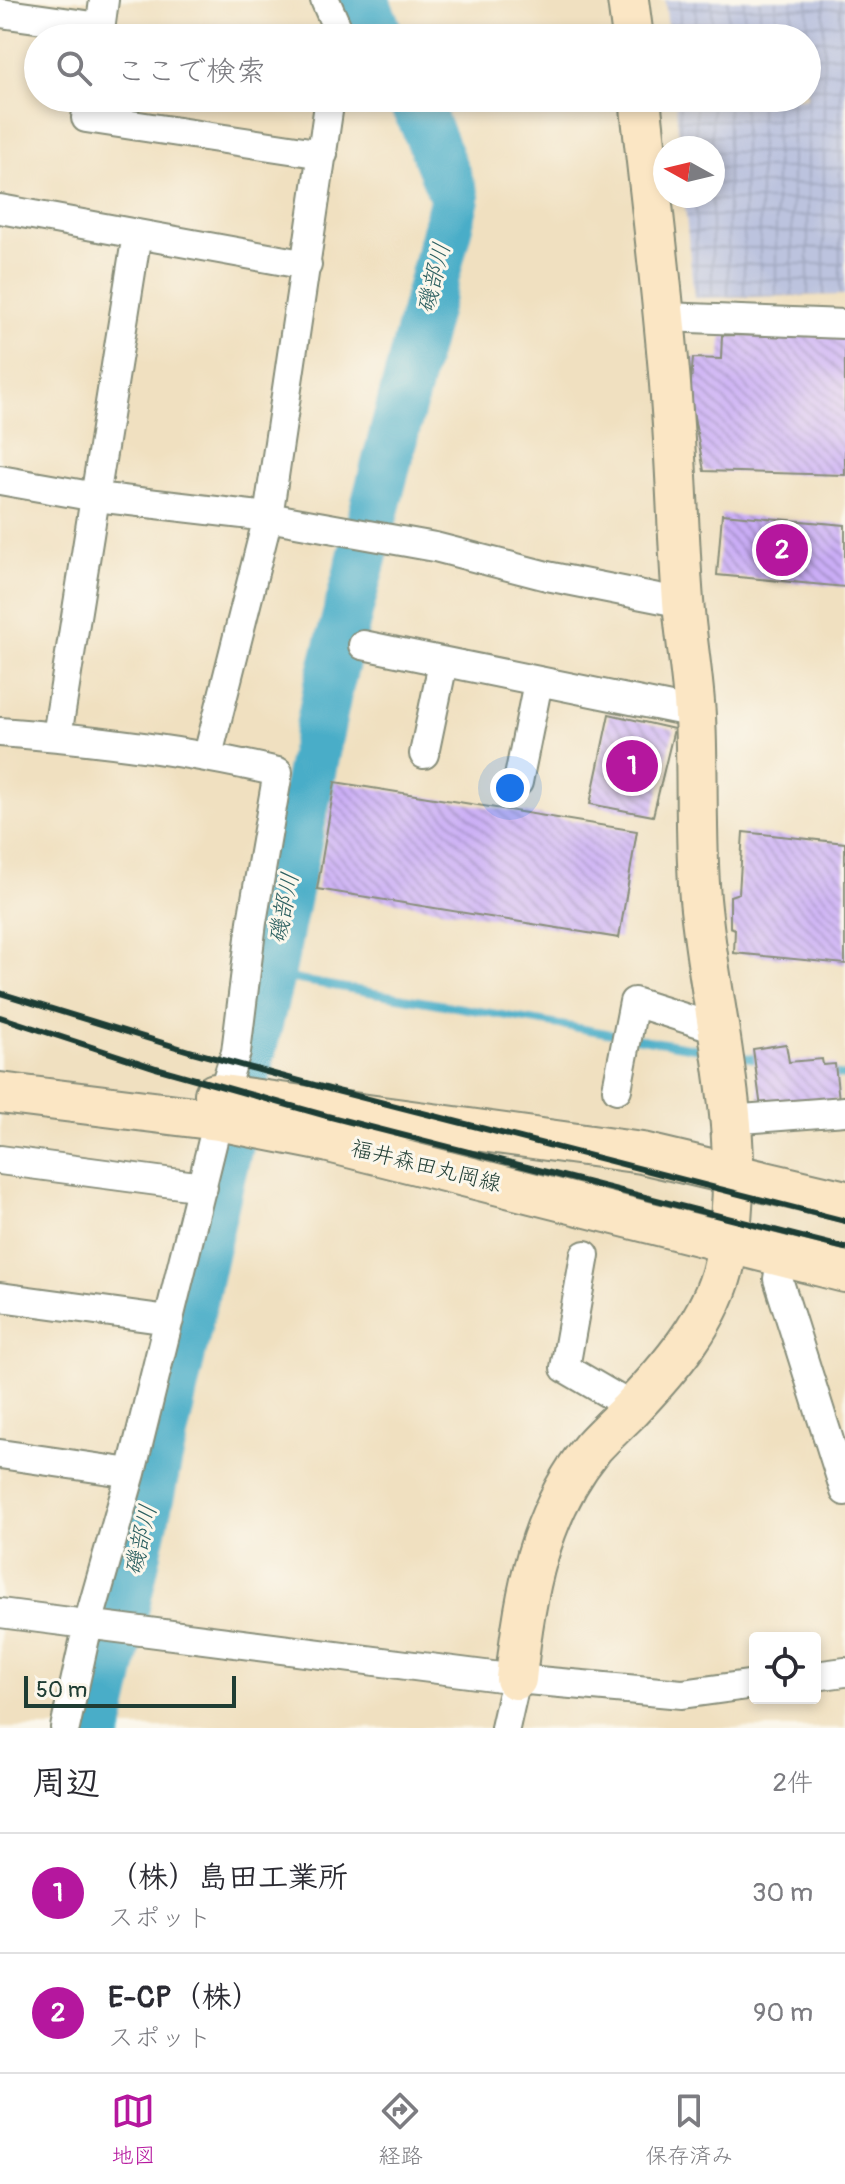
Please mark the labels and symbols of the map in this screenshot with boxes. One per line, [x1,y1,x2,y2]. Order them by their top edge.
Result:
north arrow [653,136,725,208]
water label: 磯部川 [411,240,457,316]
pin: 2 [756,520,808,580]
pin: 1 [606,736,658,796]
your location [490,768,530,808]
water label: 磯部川 [263,870,305,946]
street label: 福井森田丸岡線 [348,1134,504,1198]
water label: 磯部川 [119,1502,163,1578]
scale bar [24,1672,236,1708]

